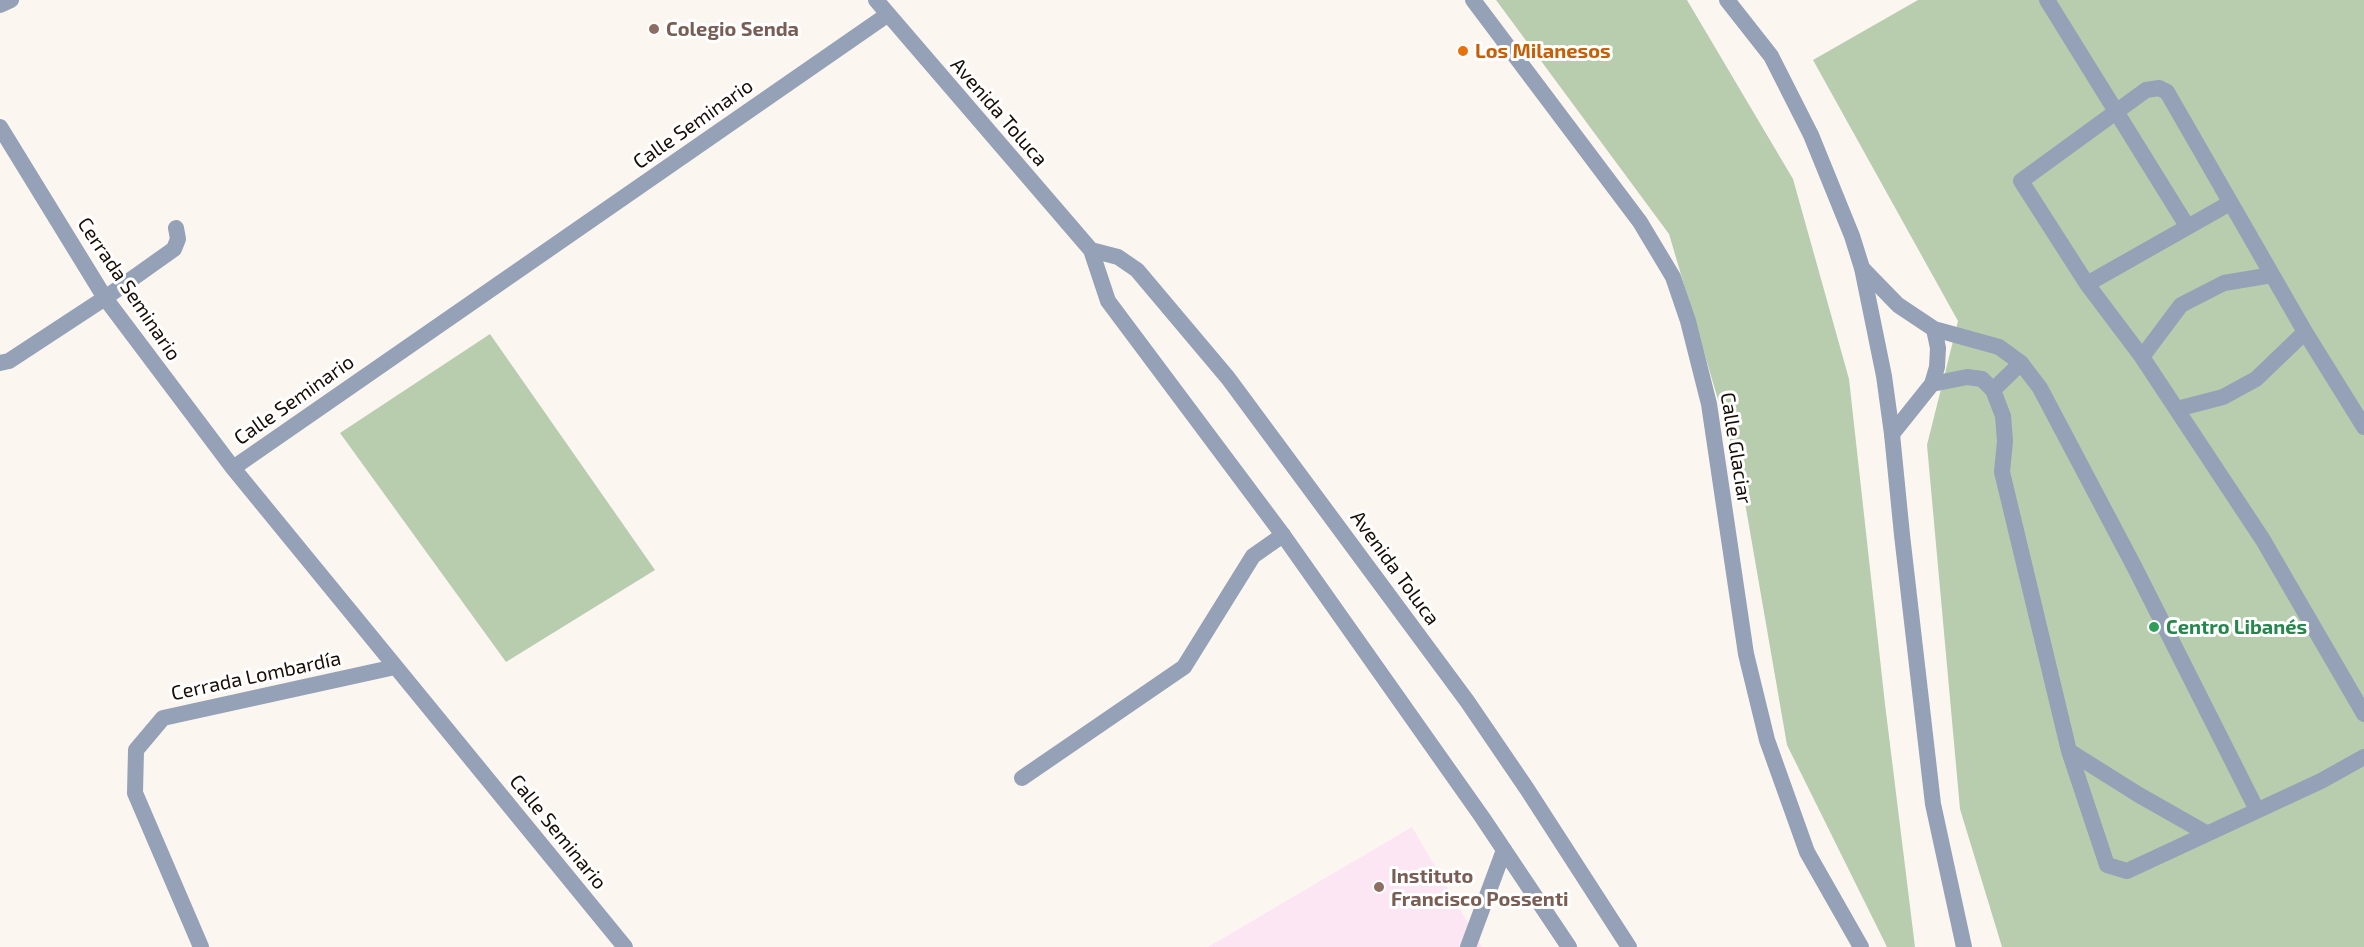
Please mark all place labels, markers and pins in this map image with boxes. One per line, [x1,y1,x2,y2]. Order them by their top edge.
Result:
place label: Colegio Senda [666,17,799,41]
marker: Colegio Senda [647,22,661,36]
place label: Los Milanesos [1475,39,1611,63]
marker: Los Milanesos [1456,44,1470,58]
place label: Centro Libanés [2166,615,2307,639]
marker: Centro Libanés [2147,620,2161,634]
place label: Instituto Francisco Possenti [1391,864,1569,911]
marker: Instituto Francisco Possenti [1372,880,1386,894]

